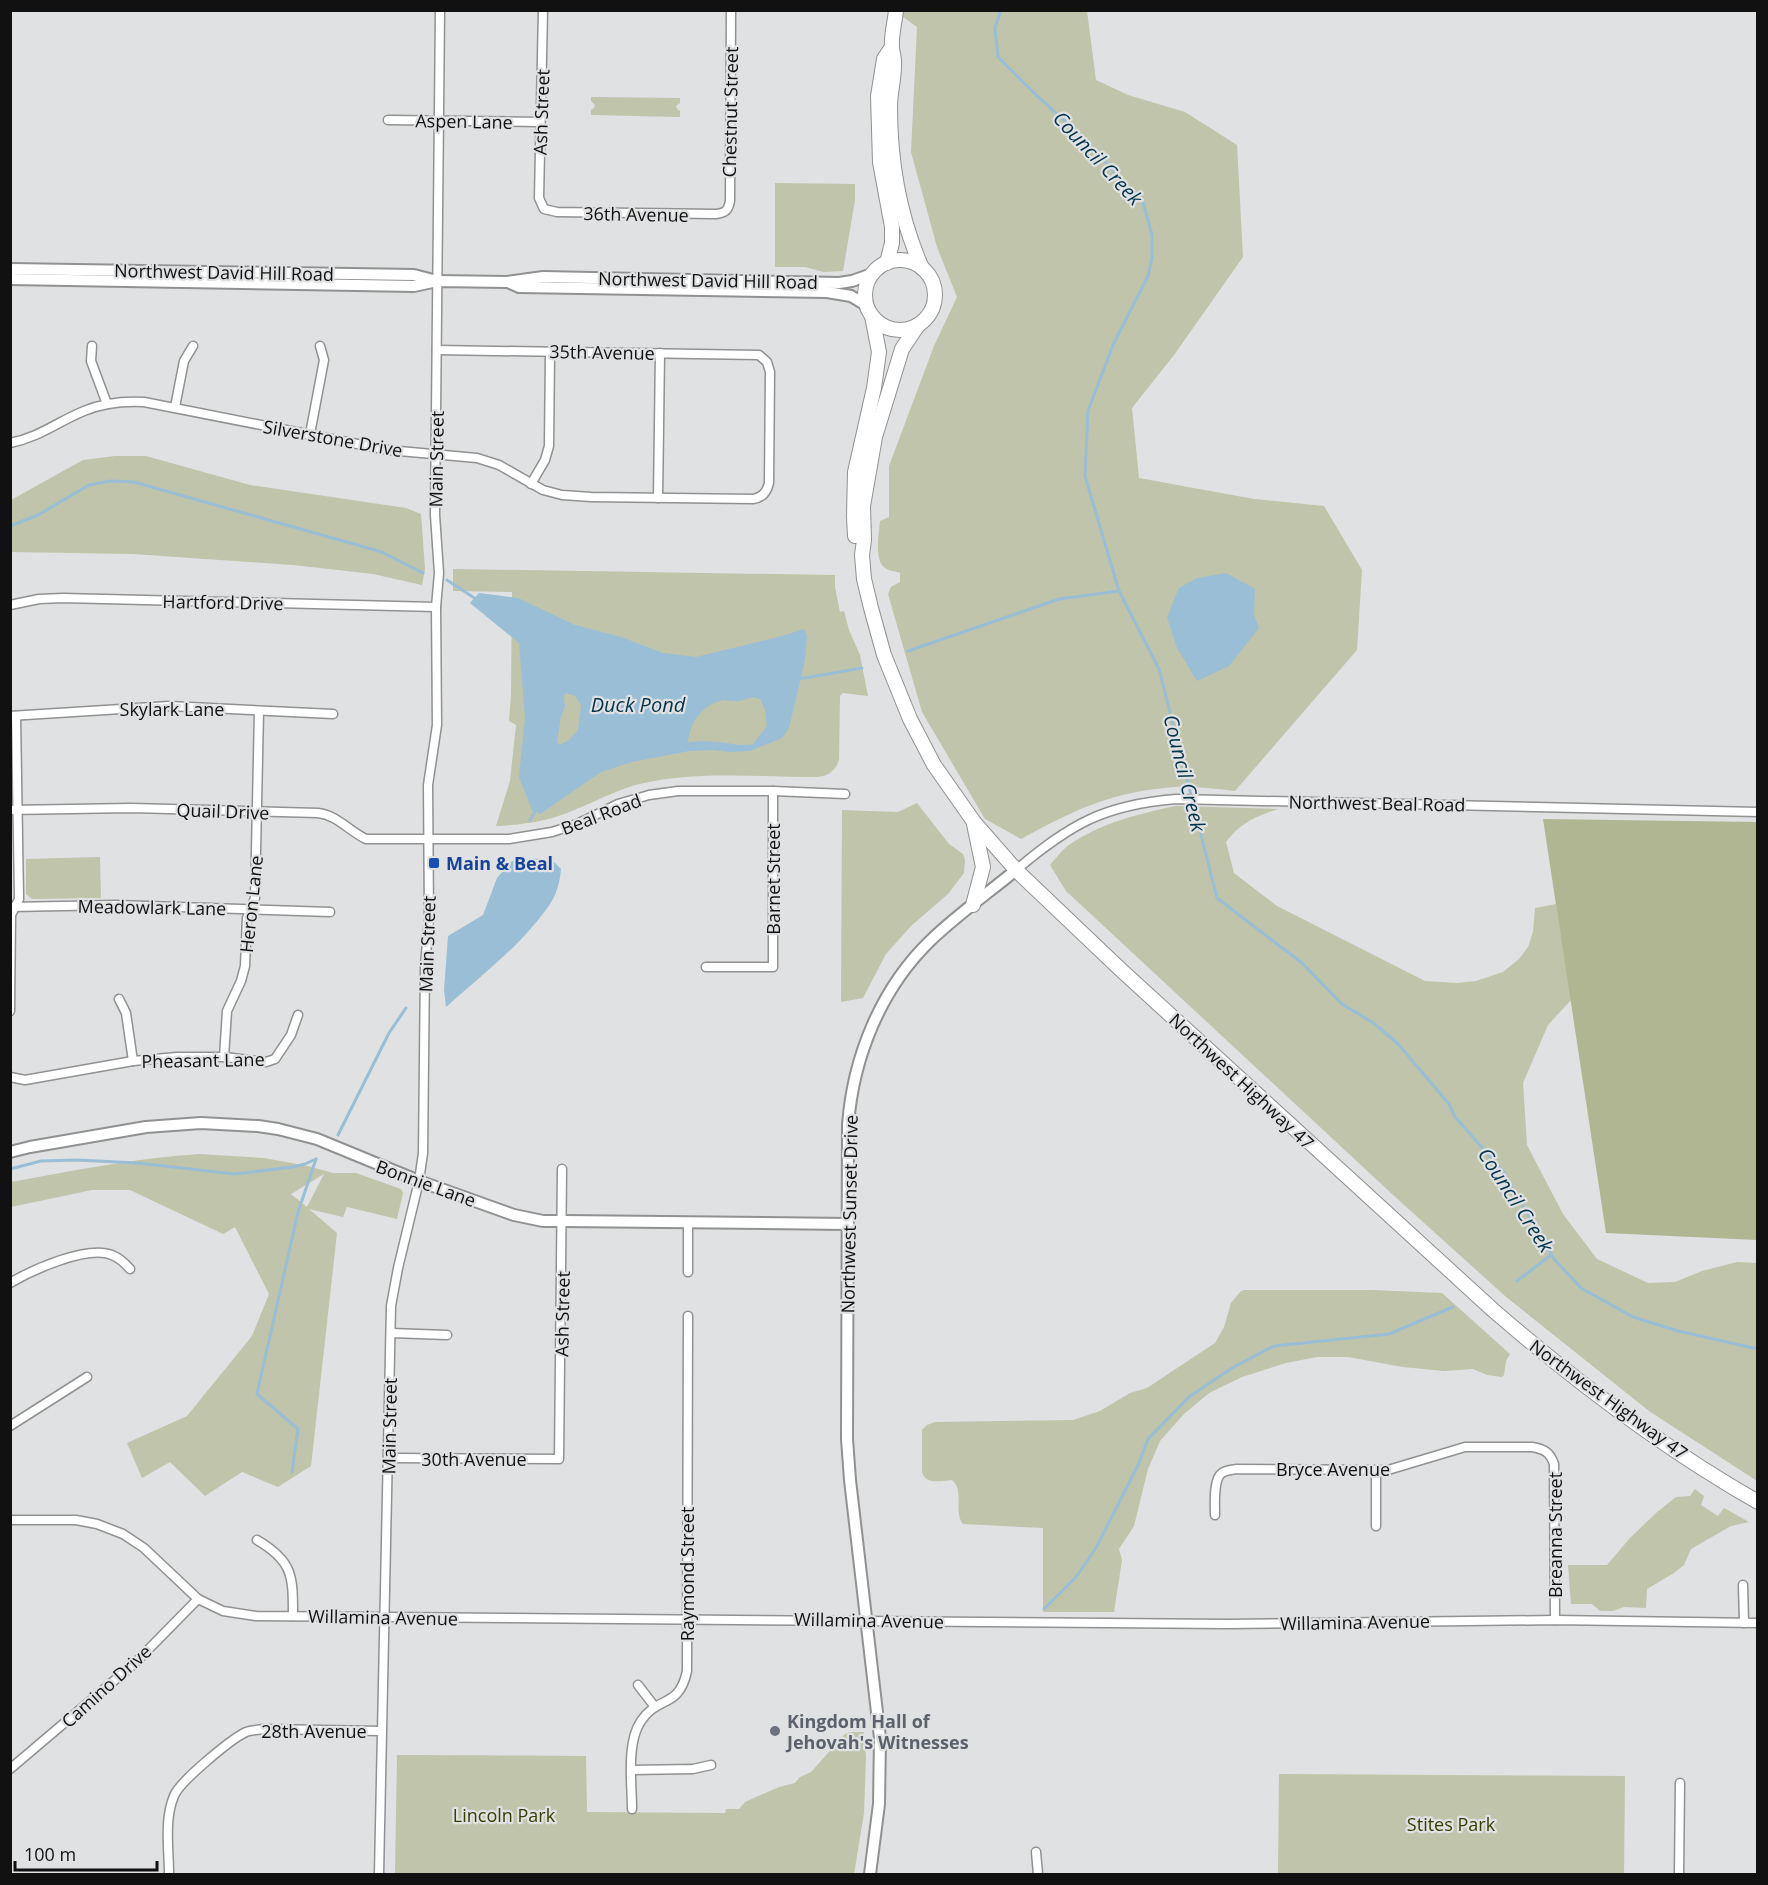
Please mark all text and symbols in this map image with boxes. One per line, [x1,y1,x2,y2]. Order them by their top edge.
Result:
street label: Chestnut Street [717,46,743,178]
street label: Ash Street [528,69,554,155]
water label: Council Creek [1047,105,1150,212]
street label: Aspen Lane [415,108,513,134]
street label: 36th Avenue [583,201,689,227]
street label: Northwest David Hill Road [114,258,334,286]
street label: Northwest David Hill Road [598,266,818,294]
street label: 35th Avenue [549,339,655,365]
street label: Main Street [423,410,449,508]
street label: Silverstone Drive [261,414,405,462]
street label: Hartford Drive [162,589,284,615]
water label: Duck Pond [591,691,686,718]
street label: Skylark Lane [120,697,224,721]
water label: Council Creek [1157,712,1213,836]
street label: Beal Road [558,788,644,840]
street label: Northwest Beal Road [1288,789,1466,817]
street label: Quail Drive [176,797,270,825]
street label: Barnet Street [761,823,785,935]
place label: Main & Beal [446,851,553,875]
street label: Heron Lane [234,854,268,954]
marker: Main & Beal [427,856,441,870]
street label: Meadowlark Lane [77,894,227,920]
street label: Main Street [413,895,441,993]
street label: Northwest Highway 47 [1164,1008,1320,1154]
street label: Pheasant Lane [141,1047,265,1073]
street label: Northwest Sunset Drive [835,1114,863,1314]
water label: Council Creek [1472,1142,1561,1259]
street label: Bonnie Lane [373,1154,479,1212]
street label: Ash Street [549,1271,575,1357]
street label: Northwest Highway 47 [1525,1334,1693,1464]
street label: Main Street [376,1377,402,1475]
street label: 30th Avenue [421,1447,527,1471]
street label: Bryce Avenue [1276,1457,1390,1481]
street label: Breanna Street [1543,1472,1567,1598]
street label: Raymond Street [675,1507,699,1641]
street label: Willamina Avenue [308,1604,458,1630]
street label: Willamina Avenue [794,1607,944,1633]
street label: Willamina Avenue [1280,1609,1430,1635]
street label: Camino Drive [56,1639,156,1733]
place label: Kingdom Hall of Jehovah's Witnesses [785,1709,969,1754]
street label: 28th Avenue [261,1719,367,1743]
marker: Kingdom Hall of Jehovah's Witnesses [768,1724,782,1738]
park label: Lincoln Park [453,1803,556,1827]
park label: Stites Park [1407,1812,1496,1836]
scale bar [15,1834,158,1872]
text: 100 m [24,1842,76,1866]

